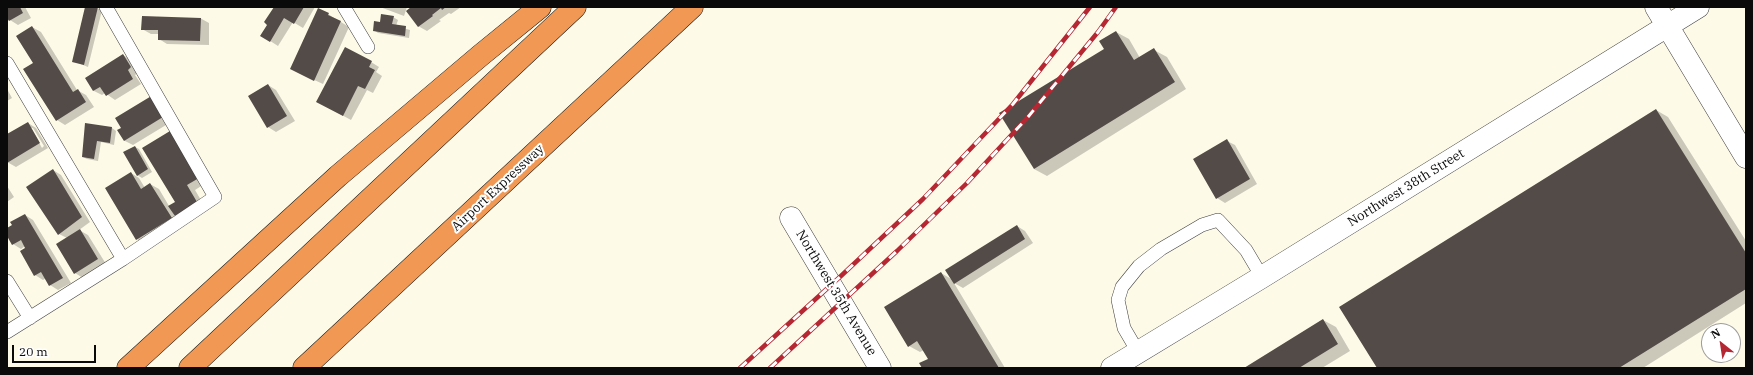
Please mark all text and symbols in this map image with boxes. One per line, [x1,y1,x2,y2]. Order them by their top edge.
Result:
street label: Airport Expressway [449,141,547,235]
street label: Northwest 38th Street [1345,146,1467,230]
street label: Northwest 35th Avenue [792,227,880,359]
north arrow [1701,323,1741,363]
text: N [1708,325,1723,342]
scale bar [14,337,98,363]
text: 20 m [19,344,48,359]

